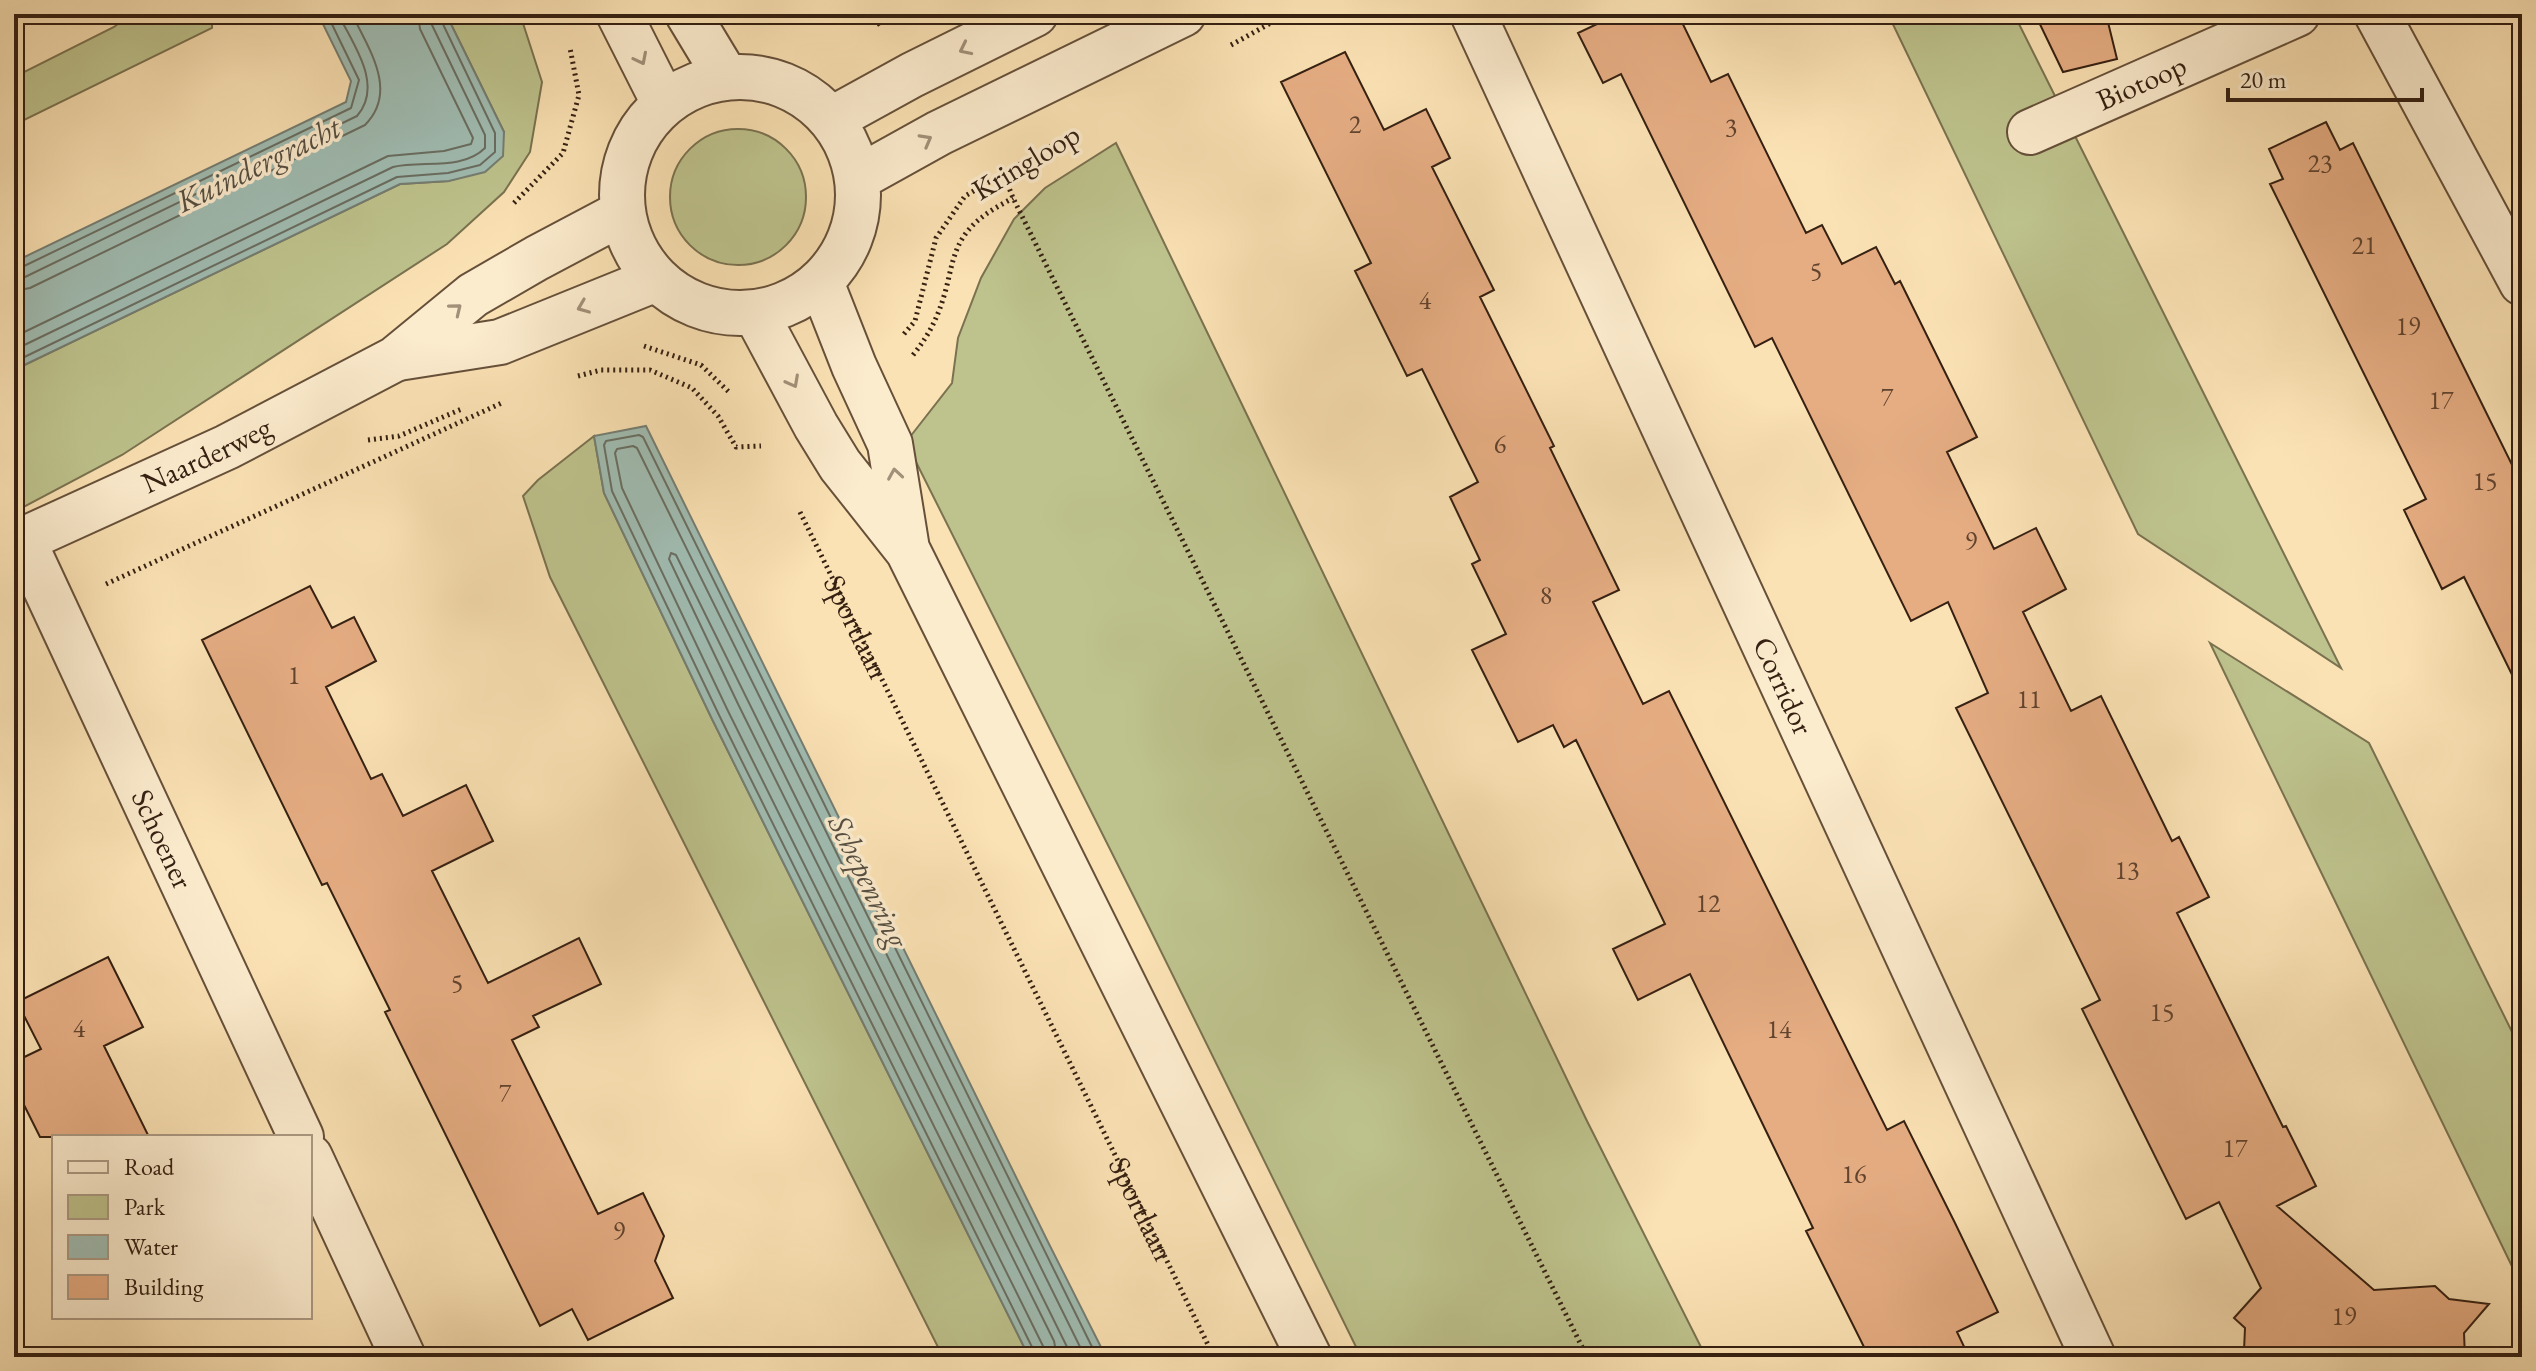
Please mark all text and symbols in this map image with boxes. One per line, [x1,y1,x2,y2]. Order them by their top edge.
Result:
one-way arrow [958,39,973,55]
street label: Biotoop [2090,45,2193,119]
one-way arrow [632,50,647,65]
scale bar [2228,52,2422,102]
text: 20 m [2240,64,2287,95]
water label: Kuindergracht [168,105,349,222]
house number: 2 [1349,107,1362,141]
house number: 3 [1725,110,1737,144]
street label: Kringloop [965,114,1087,209]
one-way arrow [918,134,932,150]
house number: 23 [2308,146,2332,180]
house number: 21 [2352,228,2376,262]
house number: 5 [1810,254,1822,288]
house number: 4 [1419,283,1432,317]
one-way arrow [577,297,591,314]
one-way arrow [447,305,462,319]
house number: 19 [2396,309,2421,343]
one-way arrow [784,374,799,388]
house number: 7 [1881,380,1894,414]
house number: 17 [2429,383,2454,417]
street label: Naarderweg [135,407,279,502]
house number: 6 [1494,427,1506,461]
house number: 15 [2473,464,2497,498]
one-way arrow [887,467,904,481]
house number: 9 [1965,524,1978,558]
street label: Sportlaan [815,568,899,685]
house number: 8 [1540,578,1552,612]
street label: Corridor [1744,630,1823,741]
house number: 1 [288,658,300,692]
house number: 11 [2017,682,2041,716]
street label: Schoener [123,783,203,895]
water label: Schepenring [818,807,920,956]
house number: 13 [2115,853,2139,887]
house number: 12 [1696,886,1721,920]
house number: 5 [451,966,463,1000]
house number: 15 [2150,995,2174,1029]
house number: 4 [73,1011,86,1045]
house number: 14 [1767,1012,1792,1046]
house number: 7 [499,1076,512,1110]
house number: 17 [2223,1131,2248,1165]
legend [52,1135,312,1319]
street label: Sportlaan [1100,1150,1184,1267]
text: Road [124,1151,175,1182]
house number: 16 [1842,1157,1866,1191]
text: Park [124,1191,166,1222]
house number: 9 [613,1214,626,1248]
text: Water [124,1231,178,1262]
text: Building [124,1271,204,1302]
house number: 19 [2332,1299,2357,1333]

